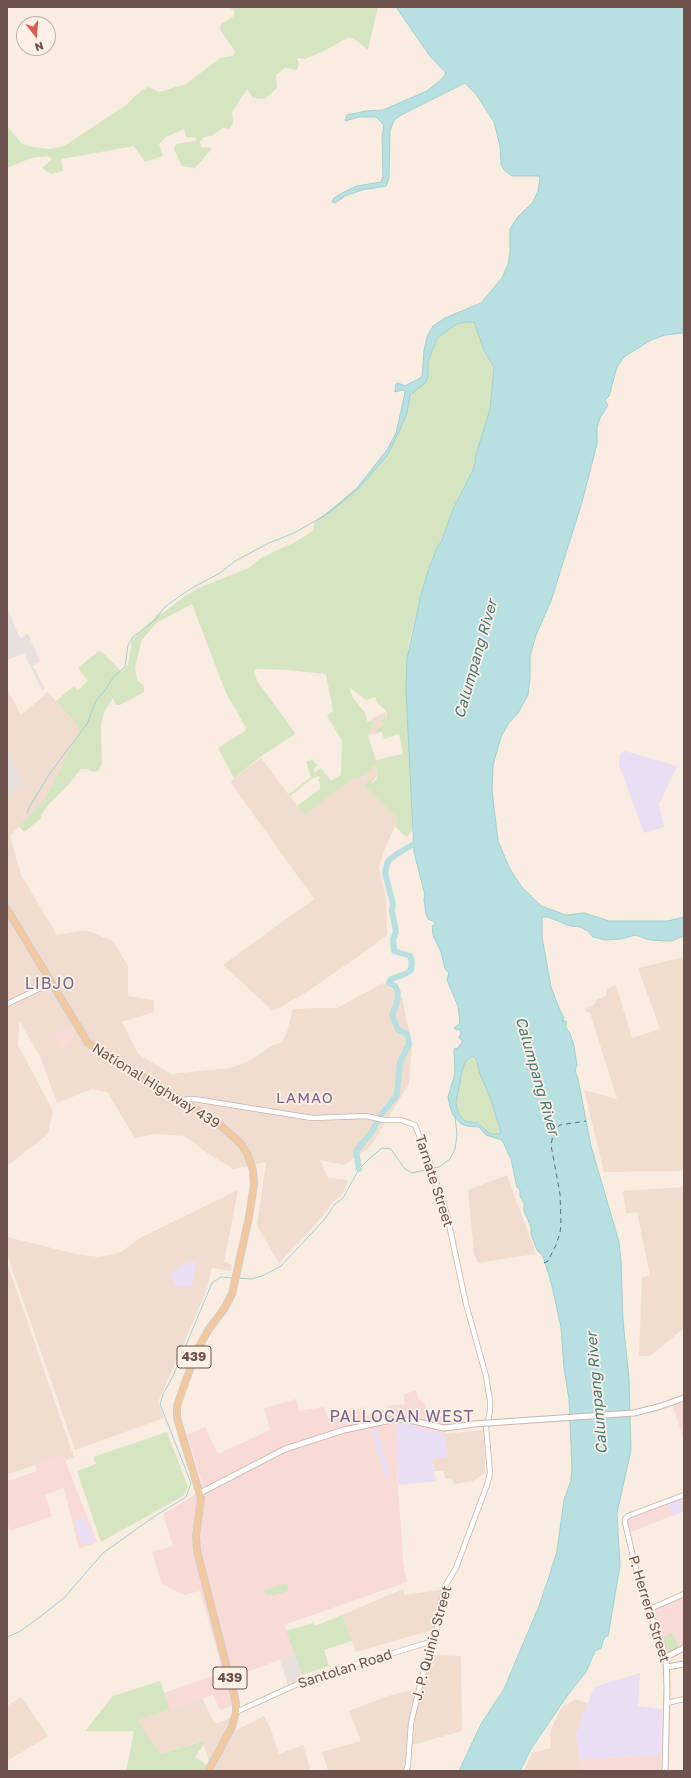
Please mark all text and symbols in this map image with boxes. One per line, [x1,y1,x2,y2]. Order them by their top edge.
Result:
north arrow [16,16,56,56]
text: N [33,40,45,54]
water label: Calumpang River [450,598,502,720]
district label: LIBJO [25,974,75,994]
water label: Calumpang River [511,1015,563,1137]
street label: National Highway 439 [89,1040,223,1132]
district label: LAMAO [276,1089,334,1107]
street label: Tarnate Street [411,1133,457,1229]
water label: Calumpang River [583,1331,611,1455]
road number: 439 [177,1346,211,1368]
district label: PALLOCAN WEST [330,1407,474,1427]
street label: P. Herrera Street [625,1554,673,1664]
street label: J. P. Quinio Street [409,1584,455,1702]
street label: Santolan Road [296,1646,394,1692]
road number: 439 [213,1667,247,1689]

